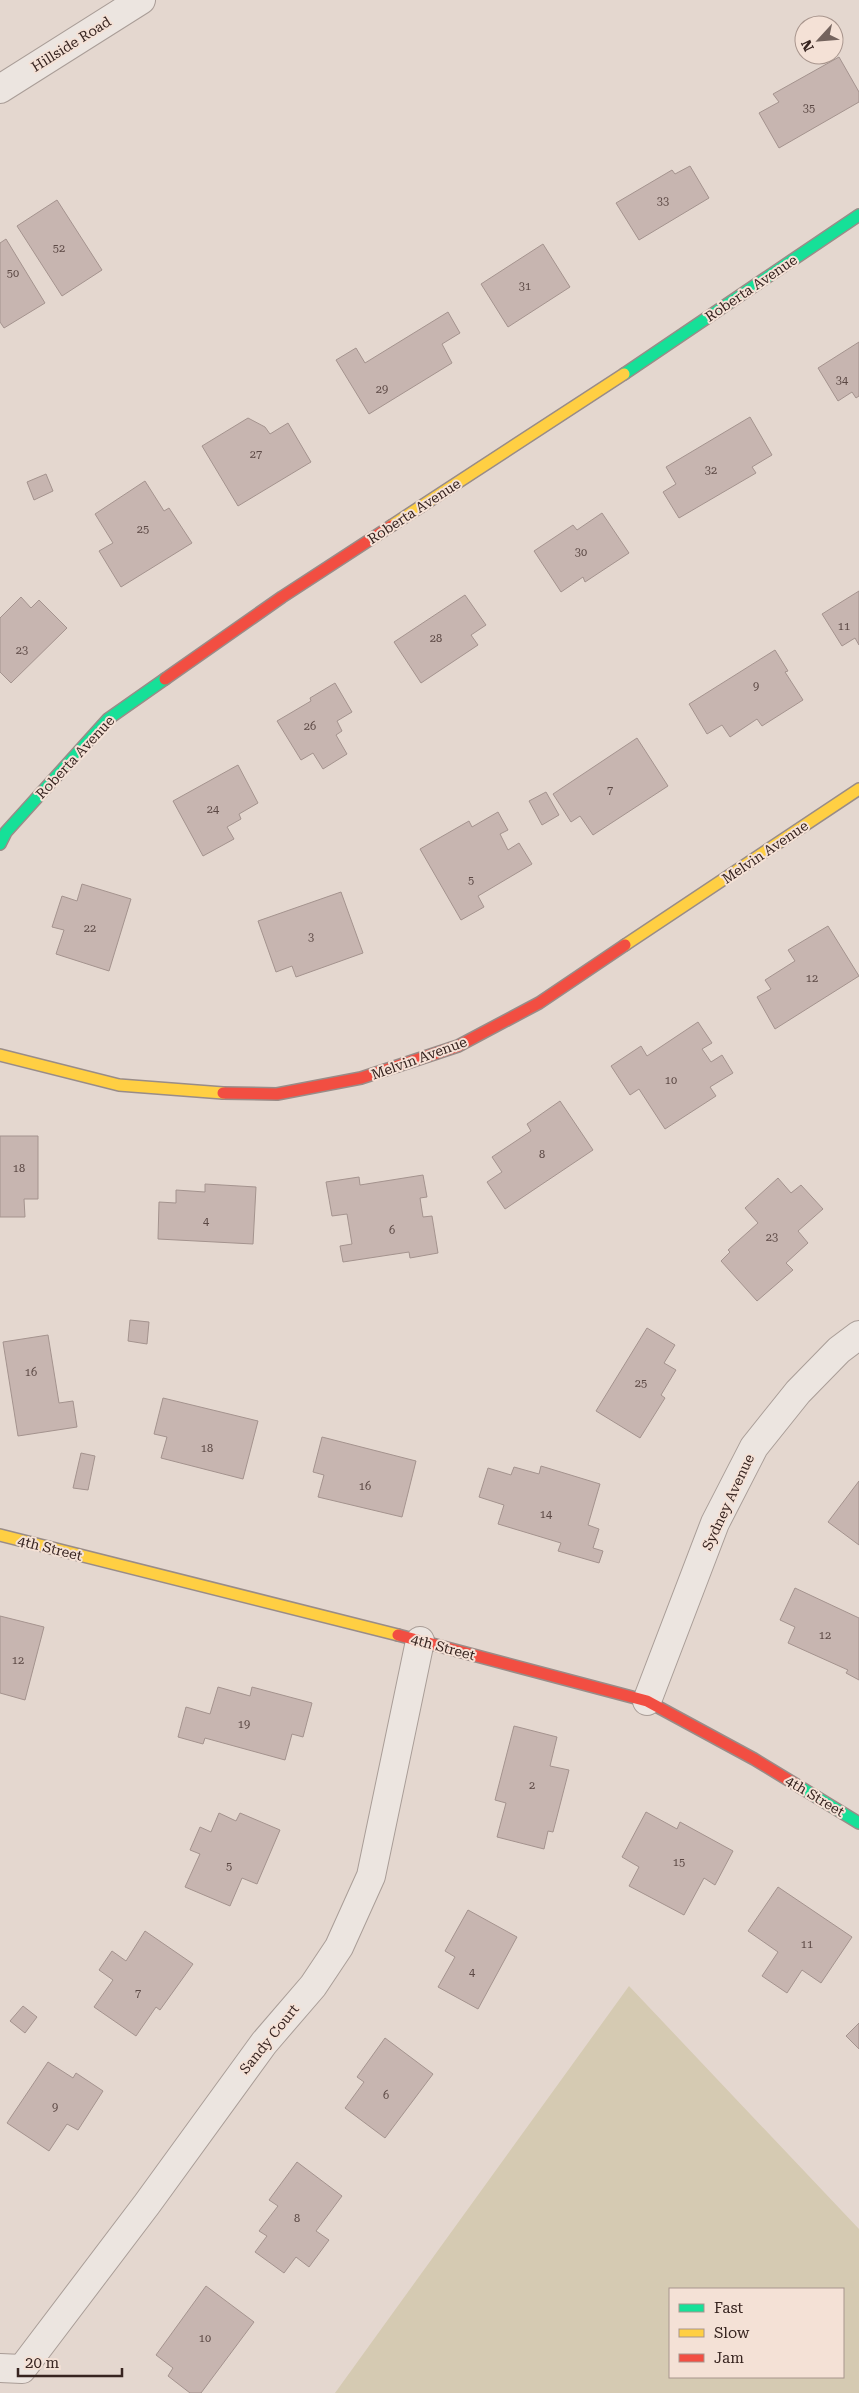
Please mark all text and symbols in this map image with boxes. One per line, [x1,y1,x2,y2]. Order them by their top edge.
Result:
street label: Hillside Road [28,13,114,75]
north arrow [794,15,844,65]
text: N [798,37,817,54]
house number: 35 [803,102,815,115]
house number: 33 [657,195,669,208]
house number: 52 [53,242,65,255]
street label: Roberta Avenue [702,251,800,325]
house number: 50 [7,267,19,280]
house number: 31 [519,280,531,293]
house number: 34 [836,374,849,387]
house number: 29 [376,383,388,396]
house number: 27 [250,448,262,461]
house number: 32 [705,464,717,477]
street label: Roberta Avenue [365,475,464,547]
house number: 25 [137,523,149,536]
house number: 30 [575,546,587,559]
house number: 11 [838,620,850,633]
house number: 28 [430,632,442,645]
house number: 23 [16,644,28,657]
house number: 9 [753,680,759,693]
street label: Roberta Avenue [33,712,118,802]
house number: 26 [304,720,316,733]
house number: 7 [607,784,613,797]
house number: 24 [207,803,220,816]
street label: Melvin Avenue [719,817,811,887]
house number: 5 [468,874,474,887]
house number: 22 [84,922,96,935]
house number: 3 [308,931,314,944]
house number: 12 [806,972,818,985]
street label: Melvin Avenue [369,1033,469,1083]
house number: 10 [665,1074,677,1087]
house number: 8 [539,1148,545,1161]
house number: 18 [13,1162,25,1175]
house number: 4 [203,1215,210,1228]
house number: 6 [389,1224,395,1237]
house number: 23 [766,1231,778,1244]
house number: 16 [25,1366,37,1379]
house number: 25 [635,1377,647,1390]
house number: 18 [201,1442,213,1455]
street label: Sydney Avenue [699,1451,757,1553]
house number: 16 [359,1480,371,1493]
house number: 14 [540,1508,553,1521]
street label: 4th Street [16,1532,84,1564]
house number: 12 [819,1629,831,1642]
street label: 4th Street [409,1631,477,1663]
house number: 12 [12,1654,24,1667]
house number: 19 [238,1718,250,1731]
street label: 4th Street [783,1772,847,1820]
house number: 2 [529,1779,535,1792]
house number: 15 [673,1856,685,1869]
house number: 5 [226,1860,232,1873]
house number: 11 [801,1938,813,1951]
house number: 4 [469,1966,476,1979]
house number: 7 [135,1987,141,2000]
street label: Sandy Court [236,2001,302,2077]
house number: 6 [383,2089,389,2102]
house number: 9 [52,2101,58,2114]
house number: 8 [294,2212,300,2225]
legend [669,2288,844,2378]
text: Fast [714,2299,744,2317]
text: Slow [714,2324,750,2342]
house number: 10 [199,2332,211,2345]
scale bar [18,2346,121,2378]
text: Jam [714,2349,744,2367]
text: 20 m [25,2354,60,2372]

